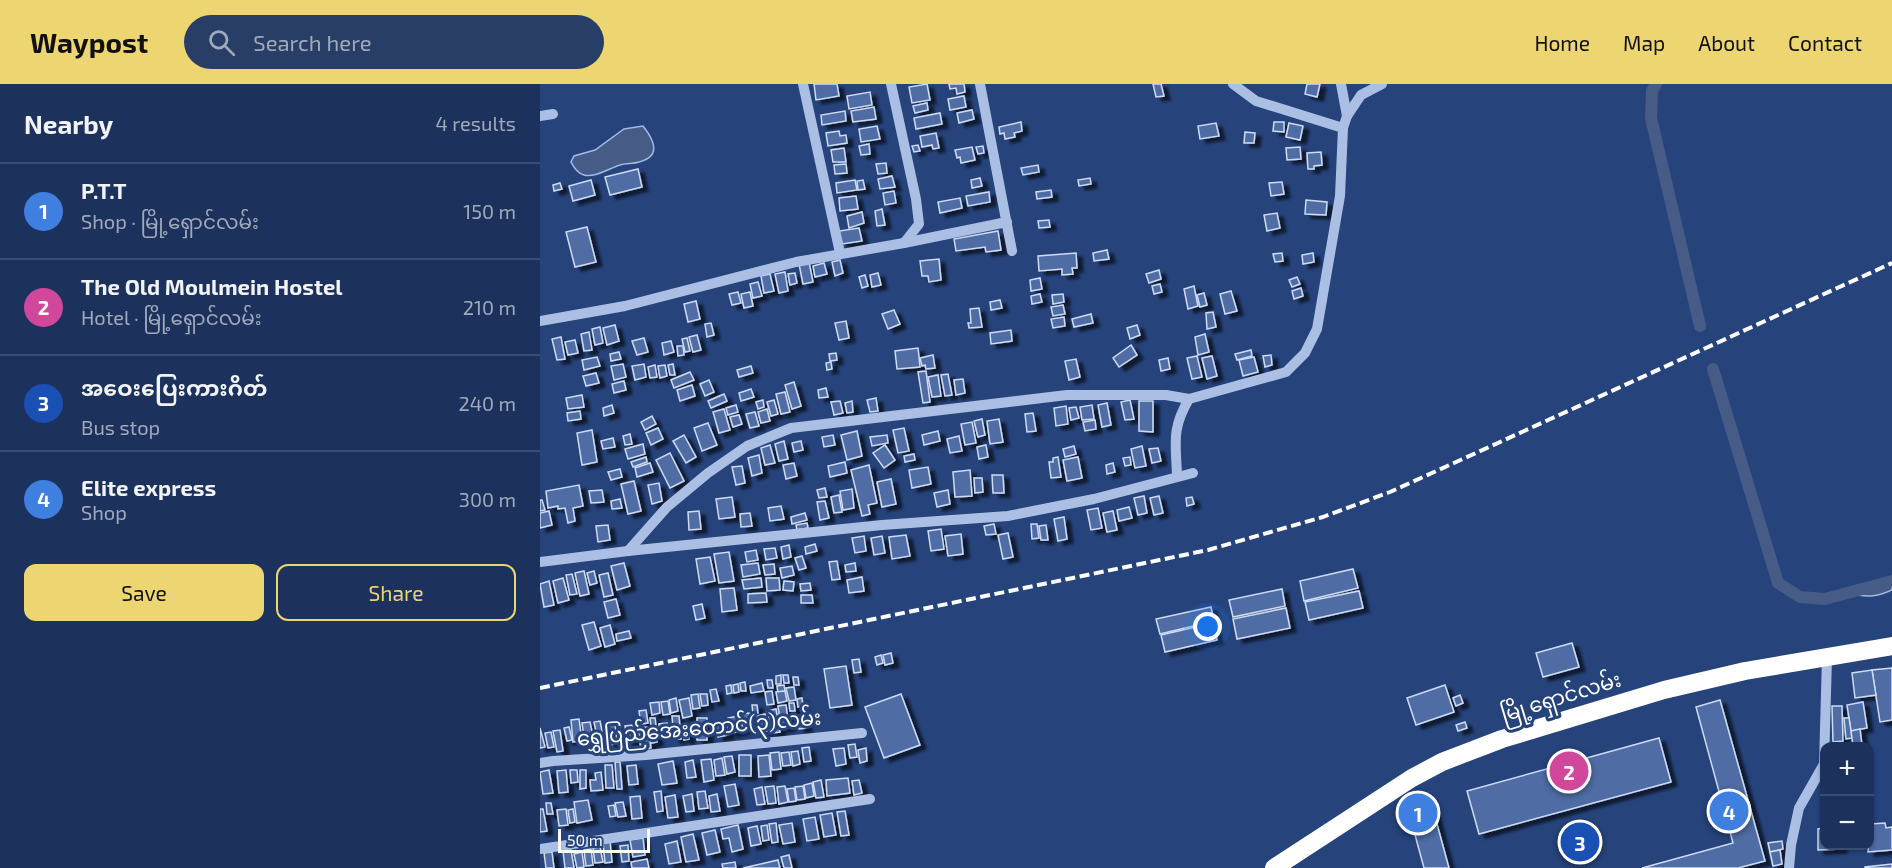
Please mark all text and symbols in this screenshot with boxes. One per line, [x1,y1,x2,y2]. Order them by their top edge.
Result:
search box [184,15,604,69]
text: Waypost [30,25,148,59]
icon: search [205,26,238,59]
text: Search here [253,29,372,55]
text: Home [1534,30,1590,55]
text: Map [1623,30,1665,55]
text: About [1698,30,1755,55]
text: Contact [1788,30,1862,55]
text: Nearby [24,108,113,139]
text: 4 results [436,111,516,135]
text: P.T.T [81,177,127,203]
text: 1 [39,199,48,223]
text: 150 m [463,199,516,223]
text: Shop · မြို့ရှောင်လမ်း [81,209,259,233]
text: The Old Moulmein Hostel [81,273,343,299]
text: 2 [38,295,49,319]
text: 210 m [463,295,516,319]
text: Hotel · မြို့ရှောင်လမ်း [81,305,262,329]
text: အဝေးပြေးကားဂိတ် [81,374,267,400]
text: 3 [38,391,49,415]
text: 240 m [458,391,516,415]
text: Bus stop [81,415,160,439]
text: Elite express [81,474,216,500]
text: 4 [37,487,50,511]
text: 300 m [459,487,516,511]
text: Shop [81,500,127,524]
button: Save [24,564,264,621]
button: Share [276,564,516,621]
your location [1193,612,1222,641]
street label: မြို့ရှောင်လမ်း [1497,664,1625,731]
street label: ရွှေပြည်အေးတောင်(၃)လမ်း [575,701,823,756]
map controls [1820,742,1874,850]
button: + [1820,742,1874,796]
pin: 2 [1550,748,1588,794]
pin: 4 [1710,788,1748,834]
pin: 1 [1398,790,1438,836]
button: − [1820,796,1874,850]
pin: 3 [1560,820,1600,864]
scale bar [558,826,650,854]
text: 50 m [567,830,603,849]

